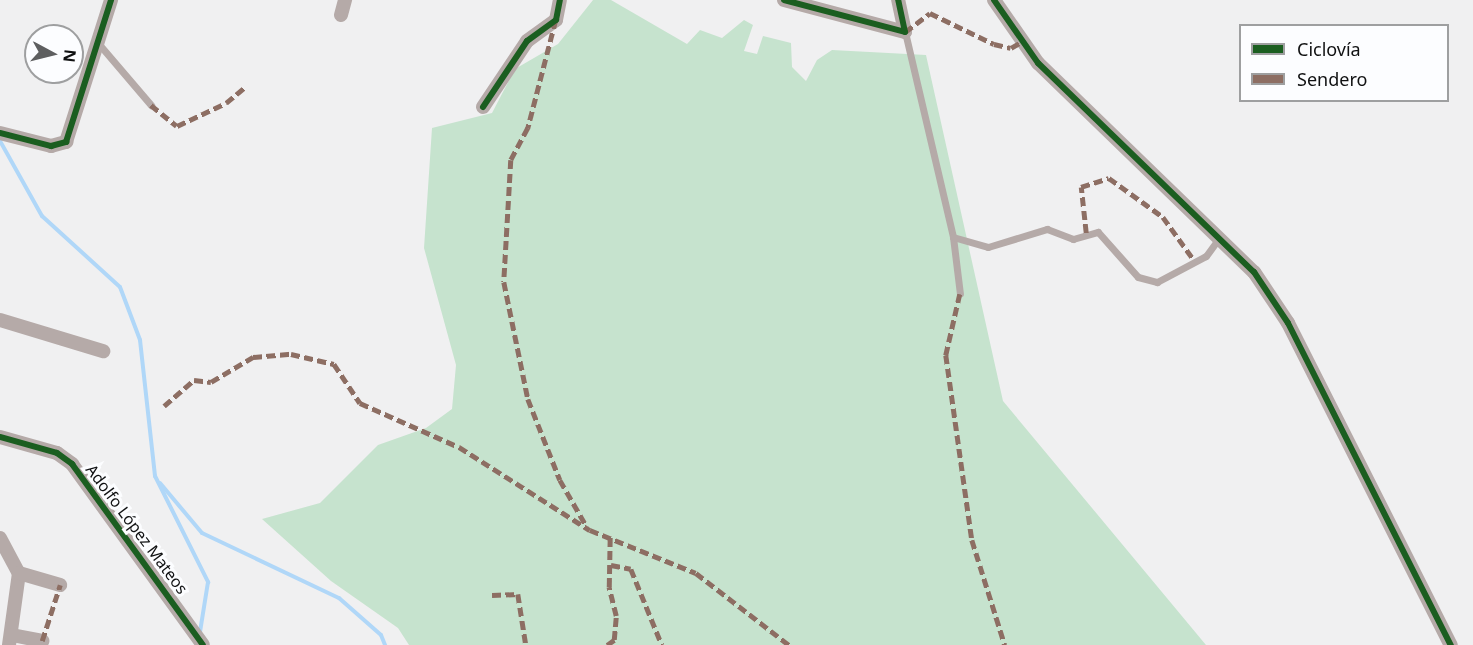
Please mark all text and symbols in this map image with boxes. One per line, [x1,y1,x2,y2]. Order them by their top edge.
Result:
north arrow [24,24,84,84]
legend [1239,24,1449,102]
text: Ciclovía [1297,37,1361,61]
text: N [58,48,82,64]
text: Sendero [1297,67,1367,91]
street label: Adolfo López Mateos [82,460,192,598]

